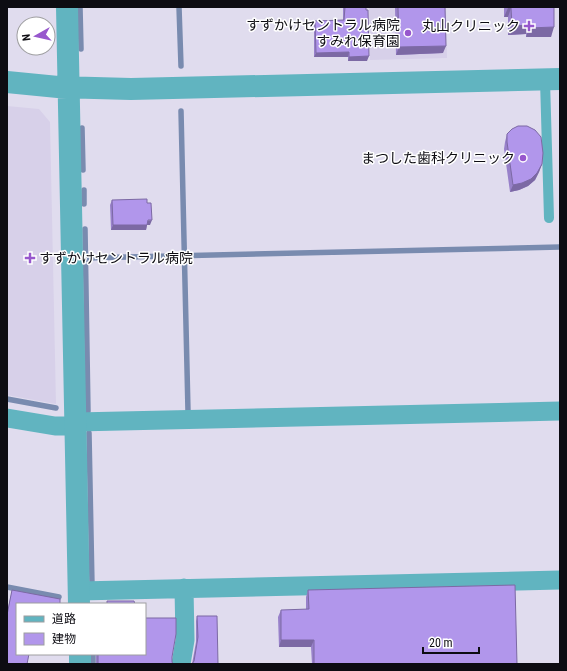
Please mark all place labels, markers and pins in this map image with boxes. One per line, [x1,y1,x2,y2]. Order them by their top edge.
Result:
place label: すずかけセントラル病院 すみれ保育園 [246,17,400,49]
place label: 丸山クリニック [422,18,520,34]
marker: 丸山クリニック [523,20,535,32]
marker: すずかけセントラル病院 すみれ保育園 [403,28,413,38]
place label: まつした歯科クリニック [361,150,515,166]
marker: まつした歯科クリニック [518,153,528,163]
place label: すずかけセントラル病院 [39,250,193,266]
marker: すずかけセントラル病院 [24,252,36,264]

